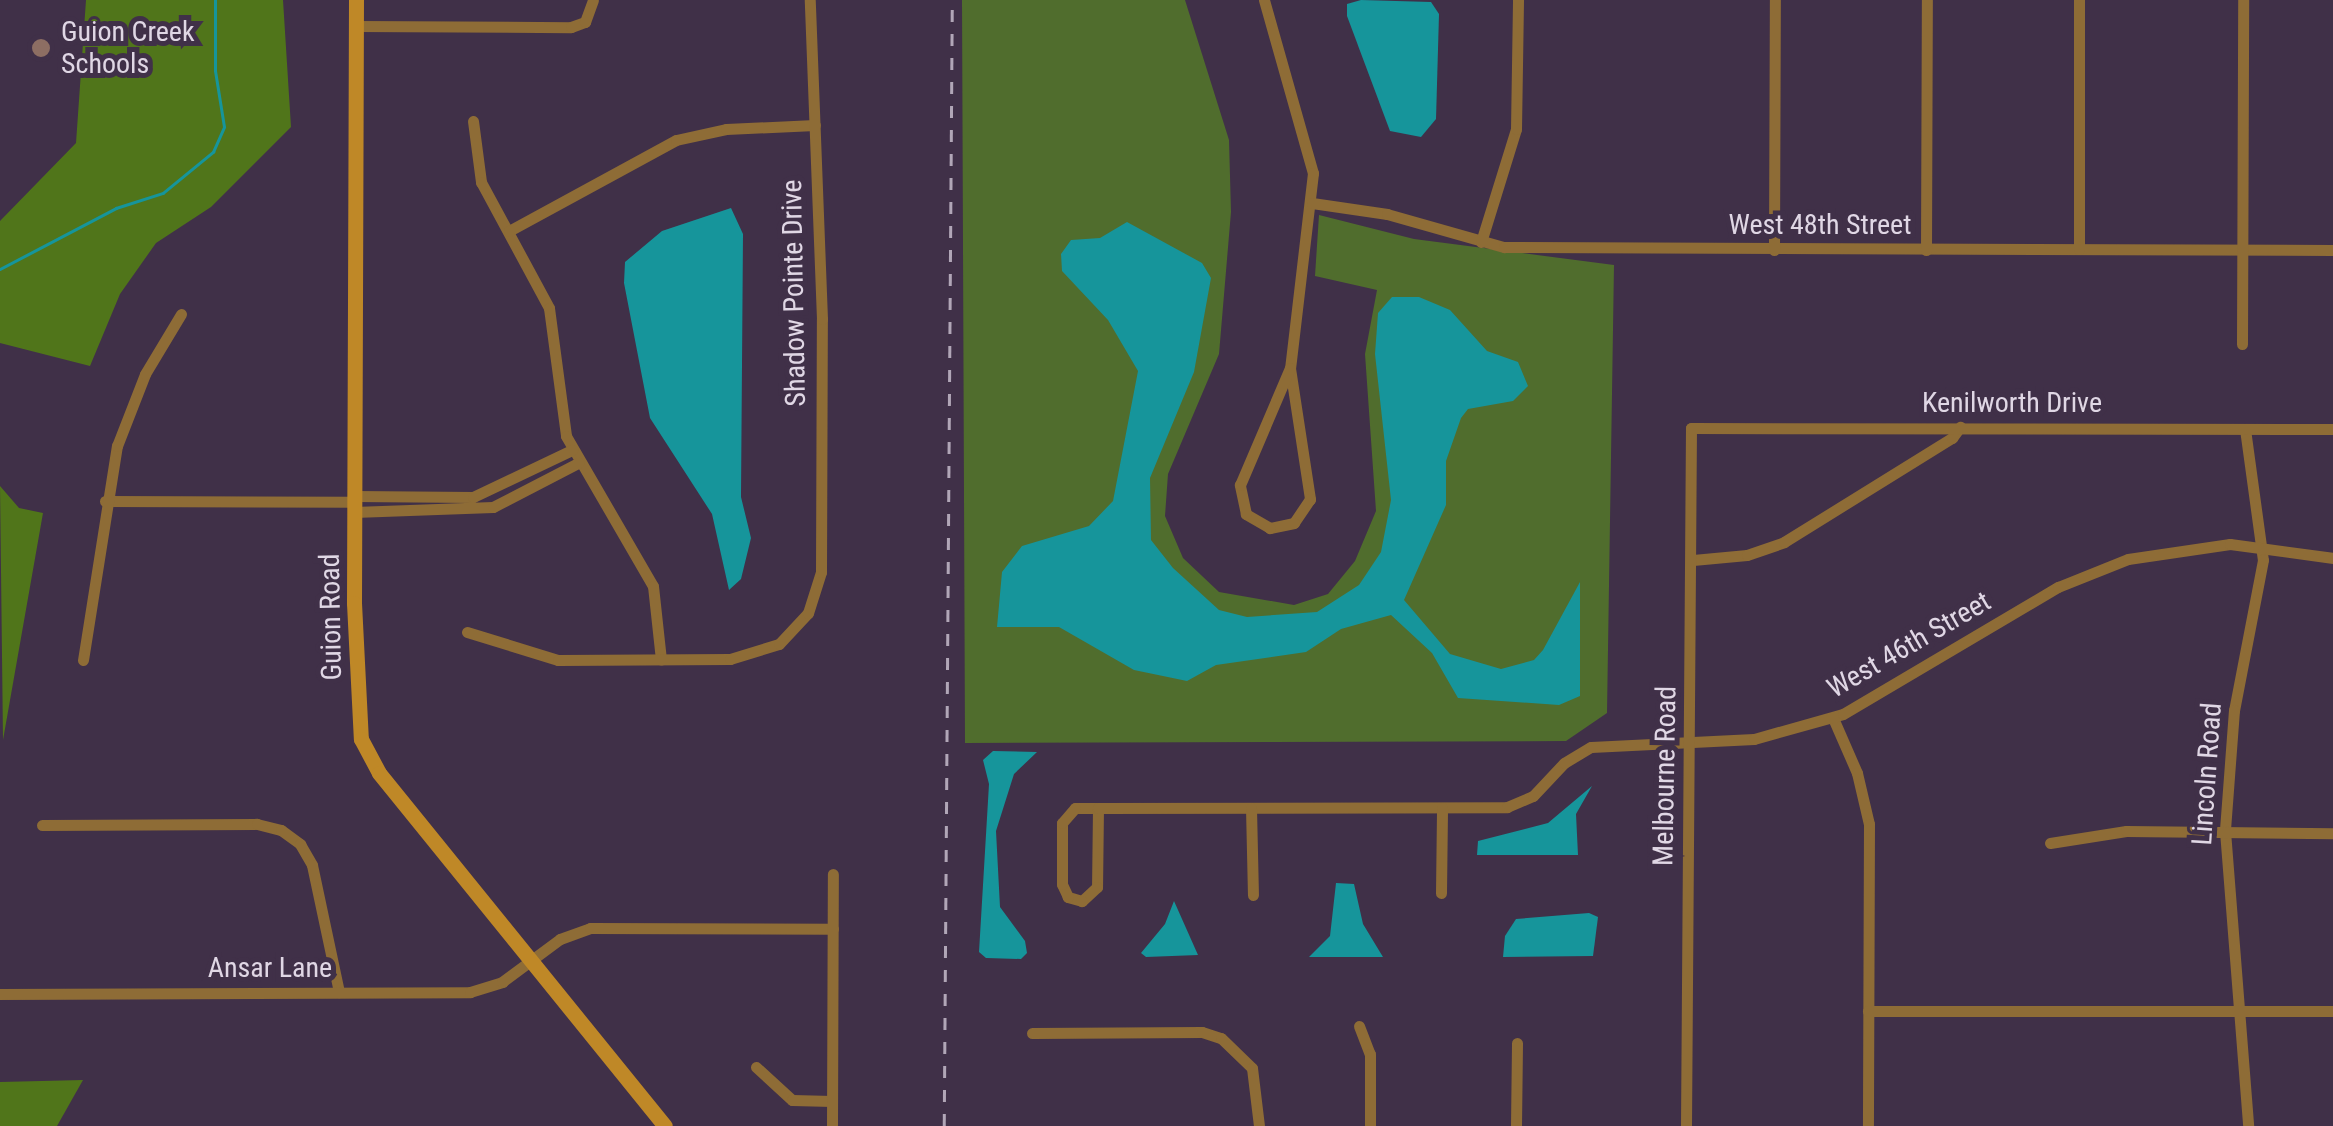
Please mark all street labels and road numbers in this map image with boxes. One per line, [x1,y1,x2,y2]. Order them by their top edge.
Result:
street label: Shadow Pointe Drive [775,179,813,407]
street label: West 48th Street [1729,208,1911,242]
street label: Kenilworth Drive [1922,386,2102,420]
street label: Guion Road [313,553,349,681]
street label: West 46th Street [1821,585,1997,705]
street label: Melbourne Road [1647,686,1683,866]
street label: Lincoln Road [2185,702,2229,846]
street label: Ansar Lane [208,951,332,985]

